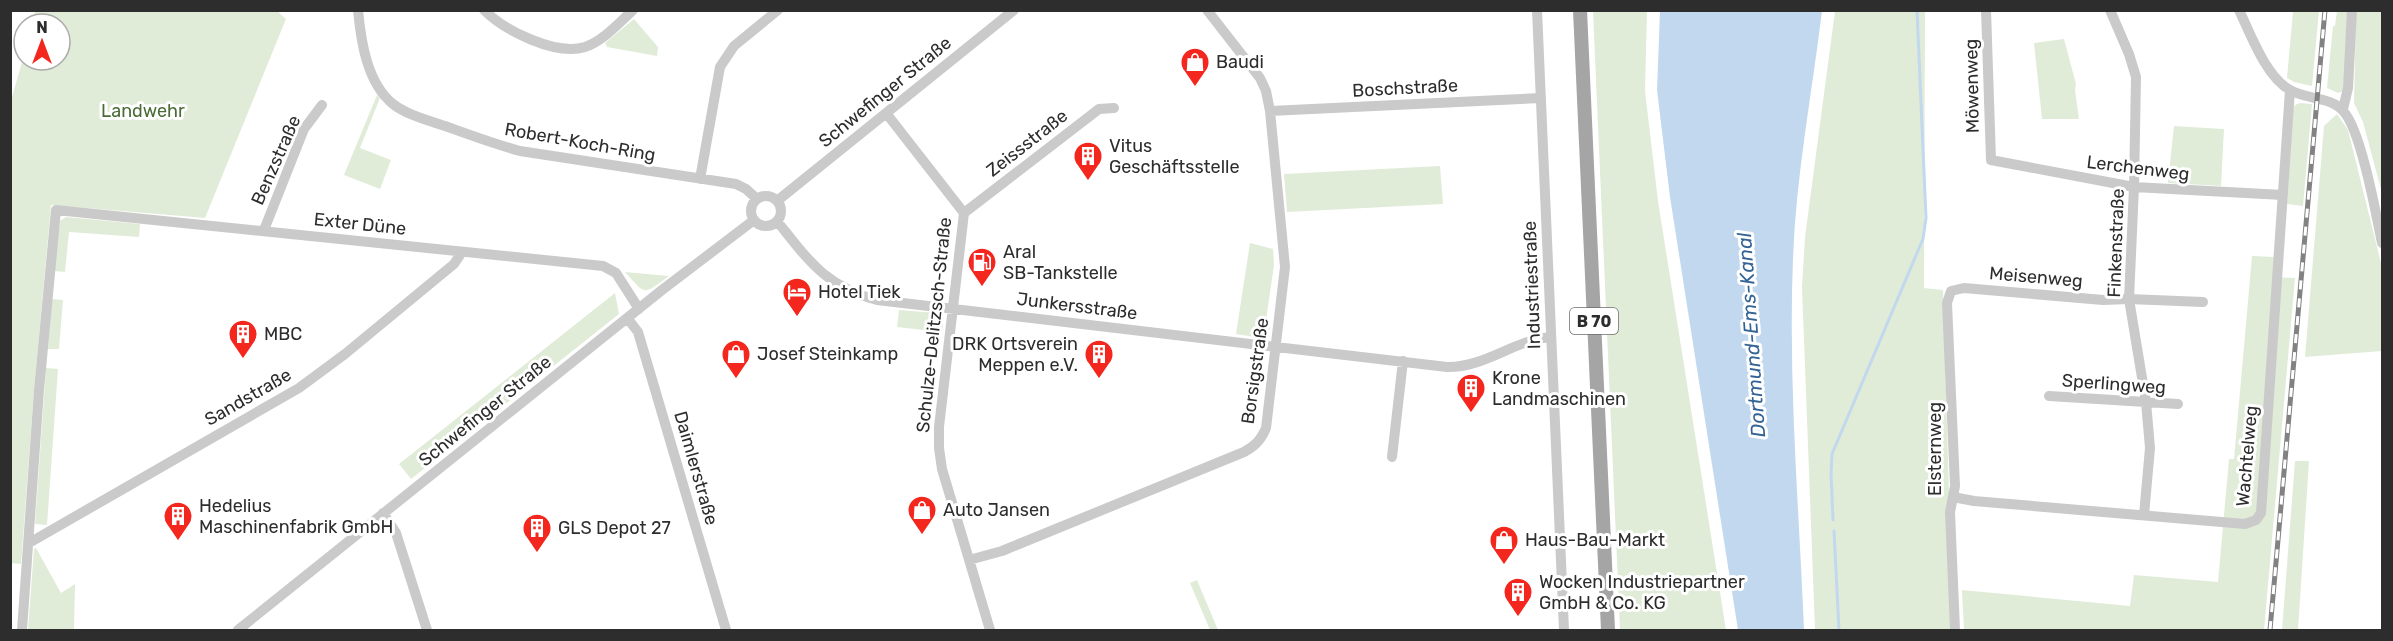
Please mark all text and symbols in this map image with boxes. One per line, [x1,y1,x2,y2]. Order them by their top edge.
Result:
north arrow [12,12,72,72]
text: N [36,18,48,37]
street label: Schwefinger Straße [814,32,956,152]
street label: Möwenweg [1960,39,1984,133]
shop icon: Baudi [1179,46,1211,88]
place label: Baudi [1216,51,1264,73]
street label: Boschstraße [1352,74,1458,102]
park label: Landwehr [101,100,185,122]
street label: Zeissstraße [982,105,1072,181]
street label: Benzstraße [246,112,306,208]
street label: Robert-Koch-Ring [503,118,657,166]
place label: Vitus Geschäftsstelle [1109,135,1240,178]
building icon: Vitus Geschäftsstelle [1072,140,1104,182]
street label: Lerchenweg [2085,151,2191,185]
street label: Finkenstraße [2103,188,2129,298]
street label: Exter Düne [313,208,407,240]
street label: Schulze-Delitzsch-Straße [912,216,956,434]
street label: Industriestraße [1519,220,1545,350]
water label: Dortmund-Ems-Kanal [1732,231,1770,438]
place label: Aral SB-Tankstelle [1003,241,1118,284]
fuel station icon: Aral SB-Tankstelle [966,246,998,288]
street label: Meisenweg [1988,262,2084,292]
hotel icon: Hotel Tiek [781,276,813,318]
place label: Hotel Tiek [818,281,901,303]
street label: Junkersstraße [1015,288,1139,324]
road number: B 70 [1570,308,1618,334]
street label: Borsigstraße [1237,316,1273,426]
building icon: MBC [227,318,259,360]
place label: MBC [264,323,302,345]
place label: DRK Ortsverein Meppen e.V. [952,333,1078,376]
shop icon: Josef Steinkamp [720,338,752,380]
building icon: DRK Ortsverein Meppen e.V. [1083,338,1115,380]
place label: Josef Steinkamp [757,343,898,365]
street label: Schwefinger Straße [414,351,556,471]
street label: Sandstraße [201,363,295,431]
place label: Krone Landmaschinen [1492,367,1626,410]
street label: Sperlingweg [2061,369,2167,399]
building icon: Krone Landmaschinen [1455,372,1487,414]
street label: Elsternweg [1924,402,1946,496]
street label: Wachtelweg [2232,405,2262,507]
street label: Daimlerstraße [669,408,723,528]
shop icon: Auto Jansen [906,494,938,536]
place label: Hedelius Maschinenfabrik GmbH [199,495,393,538]
place label: Auto Jansen [943,499,1050,521]
building icon: Hedelius Maschinenfabrik GmbH [162,500,194,542]
building icon: GLS Depot 27 [521,512,553,554]
place label: GLS Depot 27 [558,517,671,539]
shop icon: Haus-Bau-Markt [1488,524,1520,566]
place label: Haus-Bau-Markt [1525,529,1665,551]
place label: Wocken Industriepartner GmbH & Co. KG [1539,571,1745,614]
building icon: Wocken Industriepartner GmbH & Co. KG [1502,576,1534,618]

